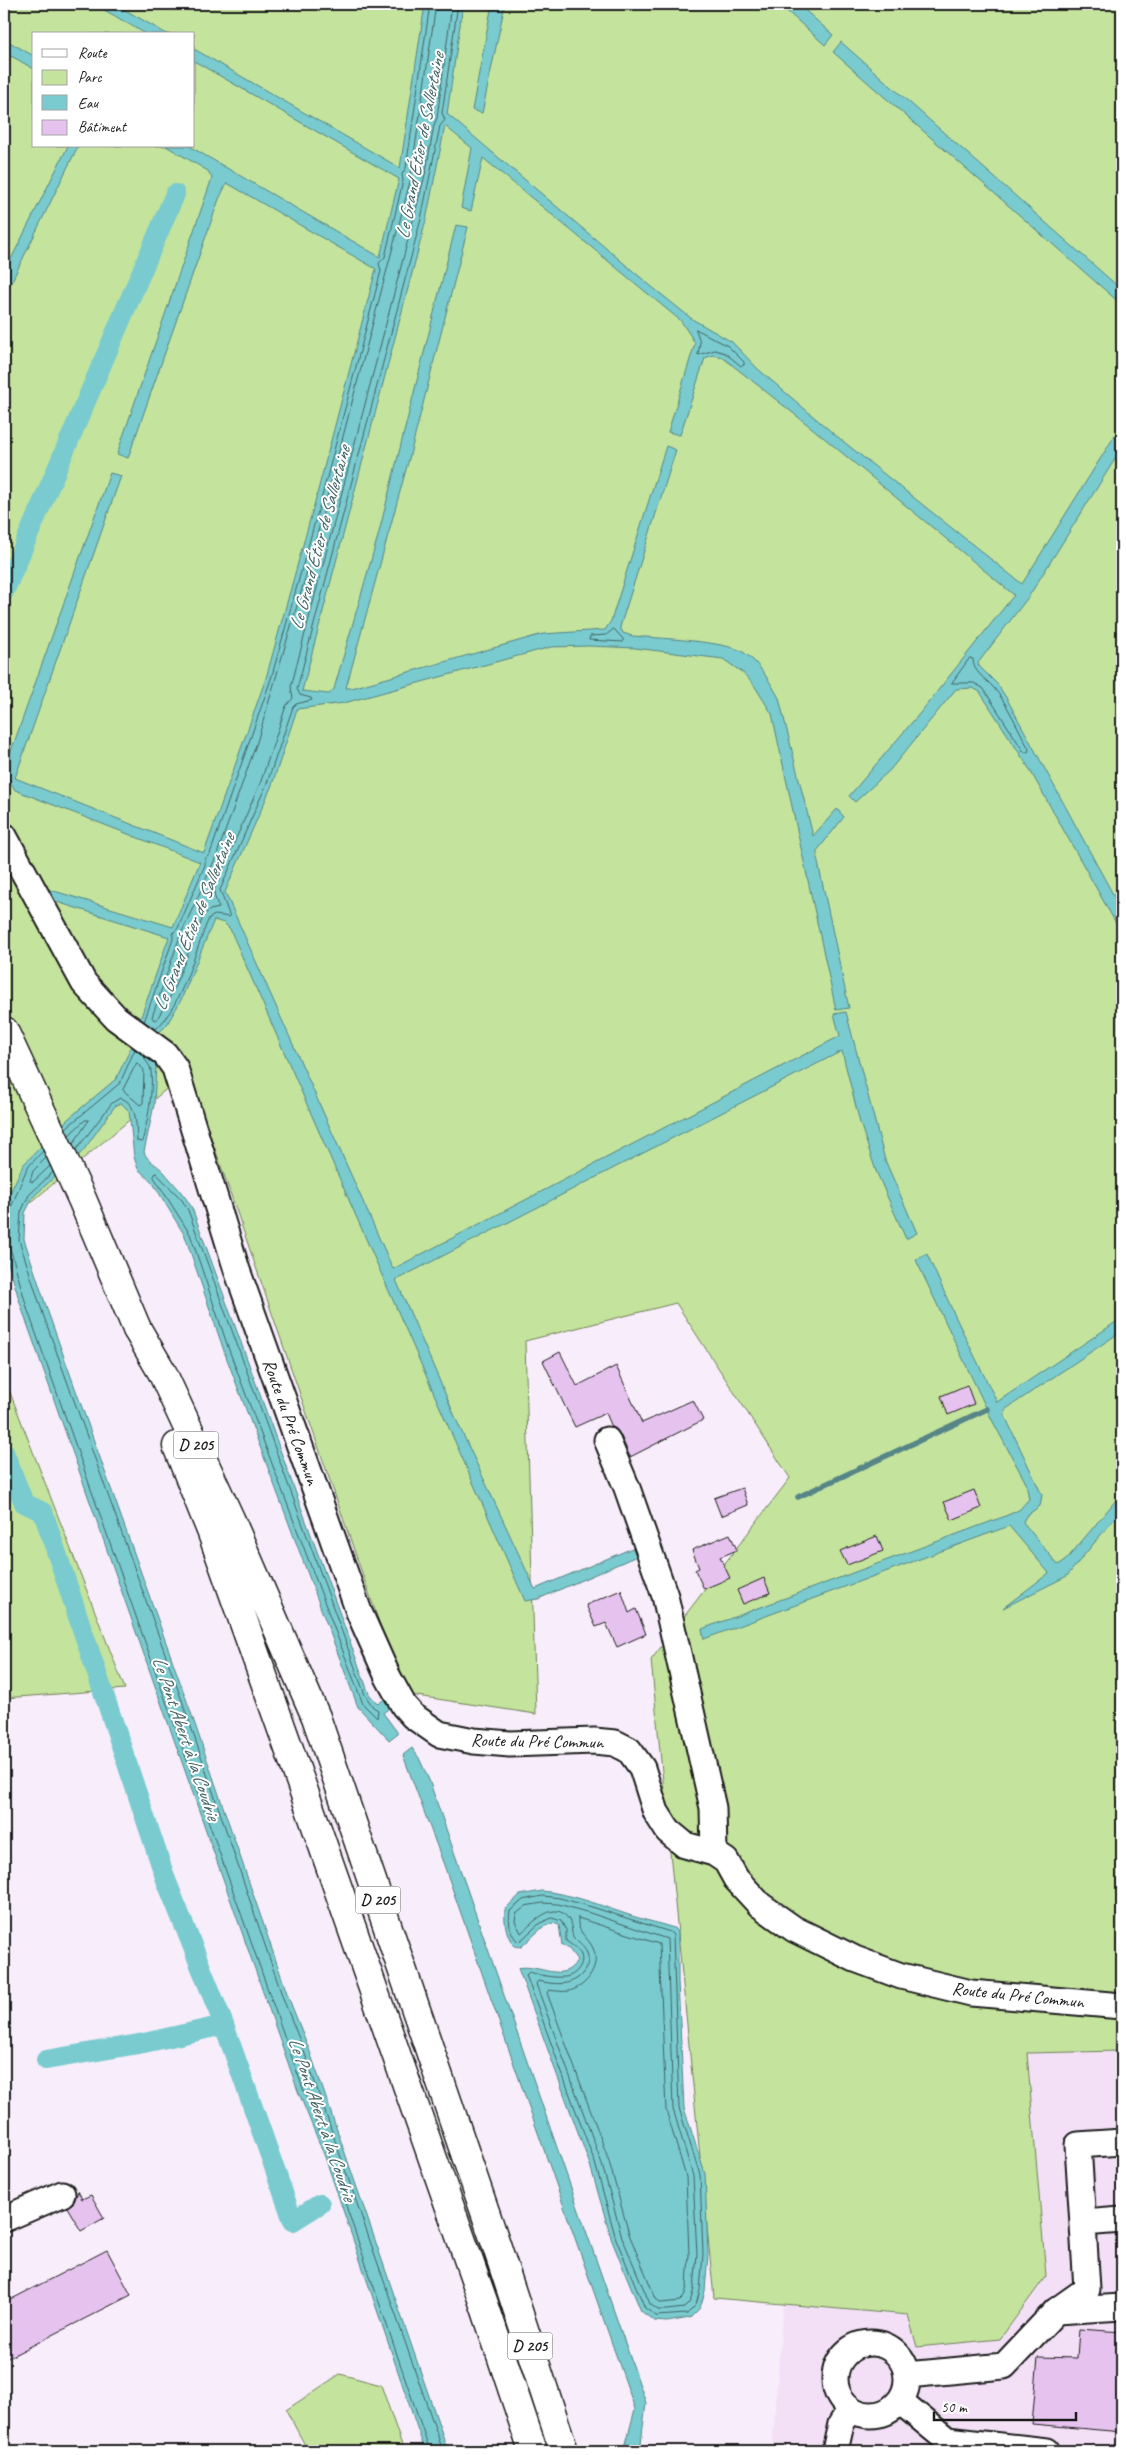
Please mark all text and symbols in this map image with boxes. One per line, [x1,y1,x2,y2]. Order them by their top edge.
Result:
legend [32,32,195,148]
text: Route [78,44,108,63]
water label: Le Grand Étier de Sallertaine [390,48,450,241]
text: Parc [78,68,102,87]
text: Eau [78,94,99,113]
text: Bâtiment [78,118,128,137]
water label: Le Grand Étier de Sallertaine [284,441,357,632]
water label: Le Grand Étier de Sallertaine [148,827,242,1014]
street label: Route du Pré Commun [258,1356,324,1489]
road number: D 205 [174,1432,218,1458]
water label: Le Pont Abert à la Coudrie [147,1653,226,1825]
street label: Route du Pré Commun [471,1729,604,1753]
road number: D 205 [356,1886,400,1914]
street label: Route du Pré Commun [951,1977,1086,2013]
water label: Le Pont Abert à la Coudrie [283,2034,362,2206]
road number: D 205 [508,2332,552,2360]
scale bar [934,2390,1076,2422]
text: 50 m [941,2398,968,2417]

